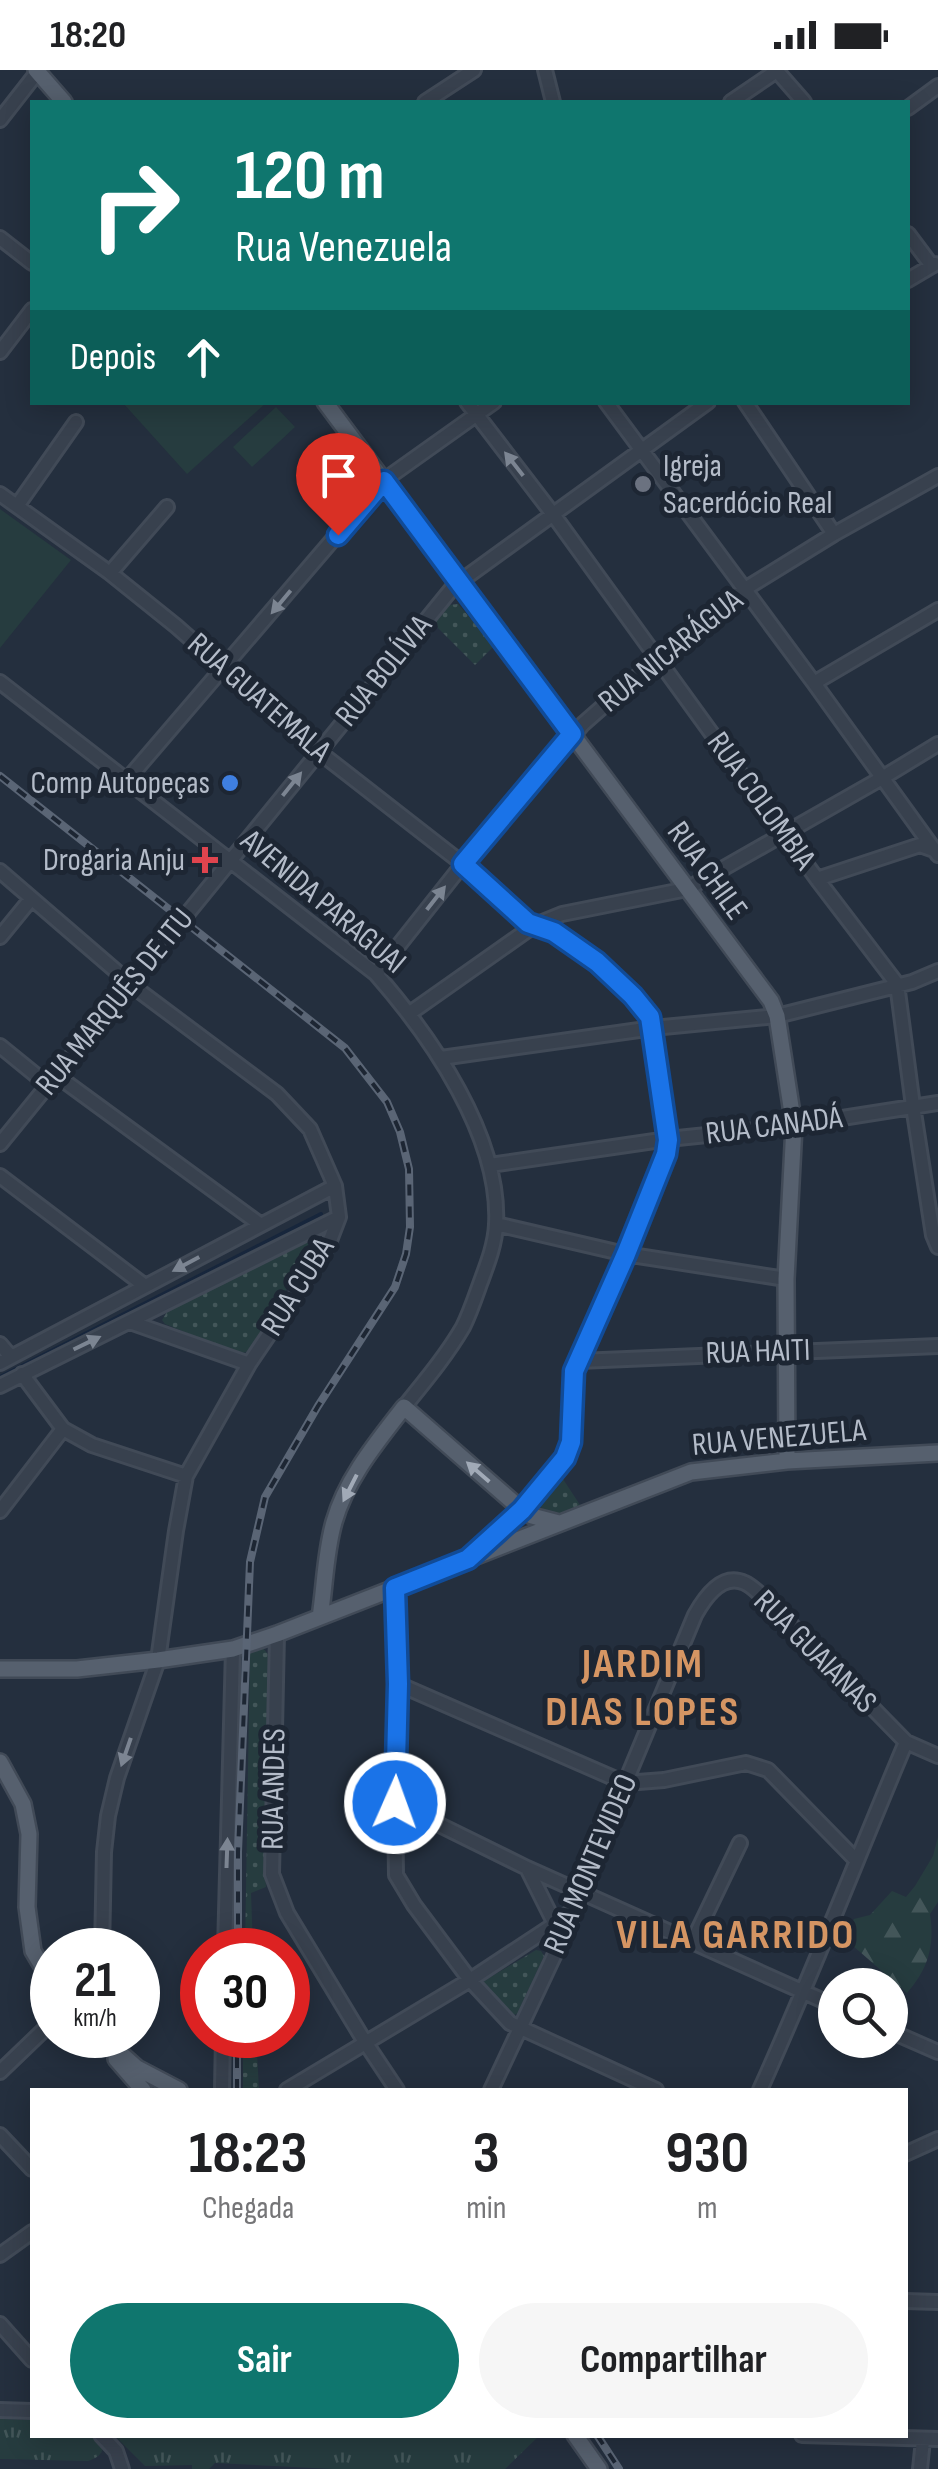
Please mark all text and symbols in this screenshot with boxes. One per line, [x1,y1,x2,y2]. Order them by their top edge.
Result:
text: 18:20 [50,13,126,58]
text: 120 m [235,135,385,219]
icon: right [70,140,200,270]
text: Rua Venezuela [235,220,452,275]
icon: ahead [176,330,231,385]
text: Depois [70,335,156,380]
pin [296,433,381,536]
place label: Igreja Sacerdócio Real [663,447,833,523]
icon: arrive [311,448,366,503]
one-way arrow [504,451,525,477]
marker: Igreja Sacerdócio Real [632,473,654,495]
street label: RUA NICARÁGUA [591,581,751,721]
one-way arrow [270,589,292,614]
street label: RUA BOLÍVIA [327,607,441,735]
street label: RUA GUATEMALA [179,625,339,771]
street label: RUA COLOMBIA [698,725,824,878]
place label: Comp Autopeças [30,764,210,803]
one-way arrow [281,771,302,797]
marker: Comp Autopeças [219,772,241,794]
street label: RUA CHILE [658,814,756,928]
street label: AVENIDA PARAGUAI [232,821,413,982]
place label: Drogaria Anju [43,841,185,880]
marker: Drogaria Anju [194,849,216,871]
one-way arrow [426,885,446,911]
street label: RUA MARQUÊS DE ITU [28,901,202,1103]
street label: RUA CANADÁ [703,1098,845,1154]
street label: RUA CUBA [253,1231,343,1343]
one-way arrow [172,1255,201,1272]
street label: RUA HAITI [705,1331,811,1373]
one-way arrow [73,1334,102,1351]
street label: RUA VENEZUELA [691,1411,868,1465]
one-way arrow [466,1461,491,1483]
one-way arrow [342,1474,359,1503]
street label: RUA GUAIANAS [745,1582,885,1722]
district label: JARDIM DIAS LOPES [545,1639,741,1738]
street label: RUA ANDES [253,1728,295,1850]
one-way arrow [118,1738,133,1768]
position arrow [343,1751,447,1855]
street label: RUA MONTEVIDEO [536,1768,646,1960]
one-way arrow [220,1836,236,1868]
district label: VILA GARRIDO [616,1910,856,1961]
speed limit sign: 30 [180,1928,310,2058]
text: 21 [74,1951,116,2011]
map controls [818,1968,908,2058]
button: search [818,1968,908,2058]
text: km/h [73,2003,117,2034]
text: 18:23 [189,2118,307,2190]
text: 3 [473,2118,500,2190]
text: 930 [665,2118,749,2190]
text: Chegada [202,2189,294,2228]
text: min [466,2189,506,2228]
text: m [697,2189,717,2228]
button: Sair [70,2303,459,2418]
button: Compartilhar [479,2303,868,2418]

